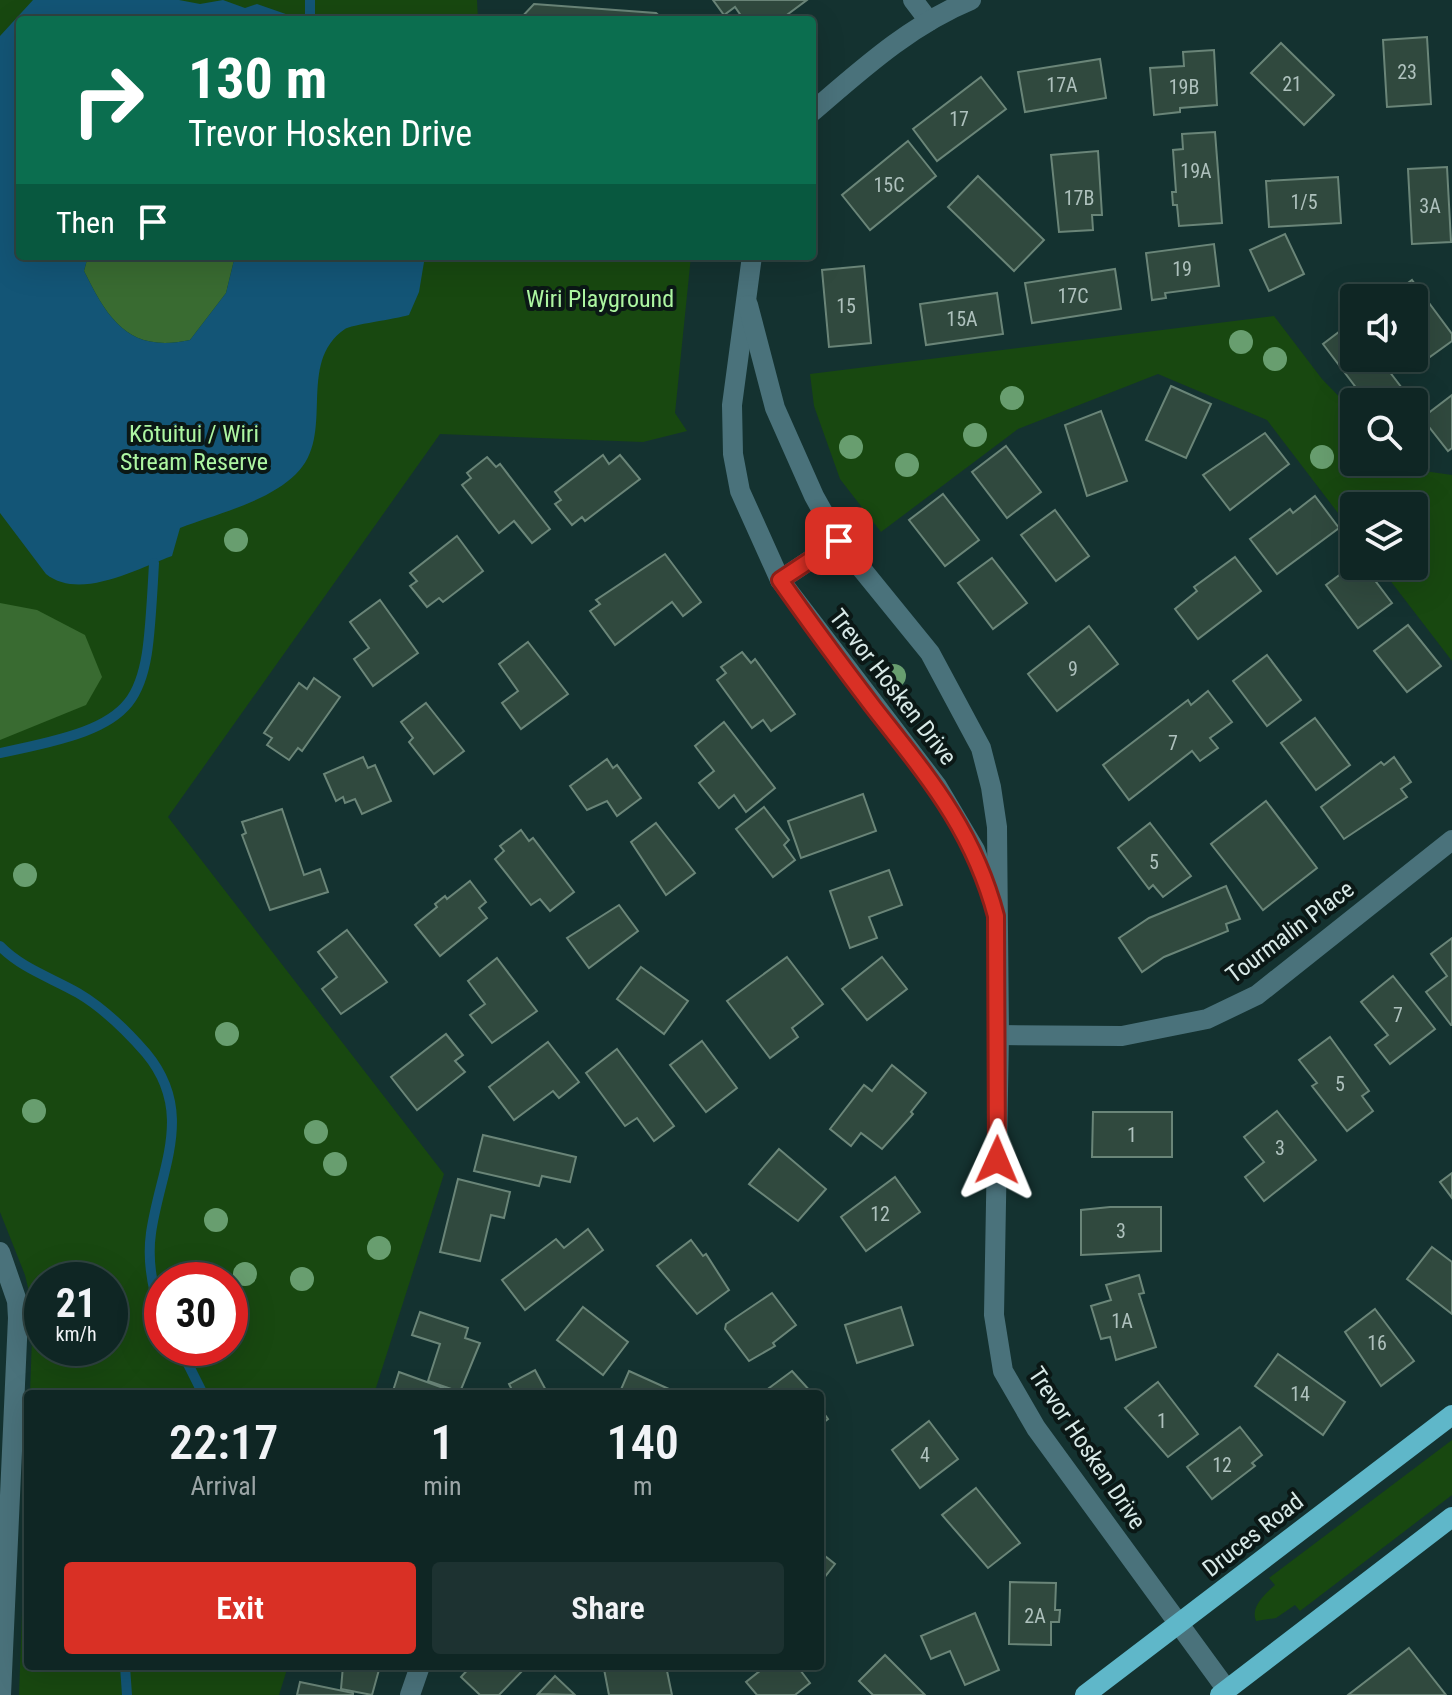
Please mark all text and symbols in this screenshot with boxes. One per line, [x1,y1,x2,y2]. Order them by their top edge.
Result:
text: 130 m [188,46,327,112]
icon: right [56,48,160,152]
house number: 23 [1397,60,1417,84]
house number: 21 [1282,72,1302,96]
house number: 17A [1046,73,1078,97]
house number: 19B [1169,75,1199,99]
house number: 17 [949,107,969,131]
text: Trevor Hosken Drive [188,113,472,155]
house number: 19A [1180,159,1212,183]
house number: 15C [873,173,905,197]
house number: 17B [1064,186,1094,210]
house number: 1/5 [1290,190,1318,214]
house number: 3A [1419,194,1441,218]
icon: arrive [131,200,175,244]
text: Then [56,205,115,240]
house number: 19 [1172,257,1192,281]
house number: 17C [1057,284,1089,308]
map controls [1340,284,1428,580]
button: sound [1340,284,1428,372]
park label: Wiri Playground [526,285,674,313]
house number: 15 [836,294,856,318]
house number: 15A [946,307,978,331]
button: search [1340,388,1428,476]
park label: Kōtuitui / Wiri Stream Reserve [120,420,268,476]
button: layers [1340,492,1428,580]
pin [805,507,873,575]
icon: arrive [817,519,861,563]
street label: Trevor Hosken Drive [824,604,962,770]
house number: 9 [1068,657,1078,681]
house number: 7 [1168,731,1178,755]
house number: 5 [1149,850,1159,874]
street label: Tourmalin Place [1221,875,1359,989]
house number: 7 [1393,1003,1403,1027]
house number: 5 [1335,1072,1345,1096]
position arrow [955,1118,1039,1202]
house number: 1 [1127,1123,1137,1147]
house number: 3 [1275,1136,1285,1160]
house number: 12 [870,1202,890,1226]
house number: 3 [1116,1219,1126,1243]
speed limit sign: 30 [144,1262,248,1366]
text: 21 [56,1280,96,1327]
house number: 1A [1111,1309,1133,1333]
text: km/h [55,1322,97,1346]
house number: 16 [1367,1331,1387,1355]
street label: Trevor Hosken Drive [1022,1362,1152,1534]
house number: 14 [1290,1382,1310,1406]
house number: 1 [1157,1409,1167,1433]
text: 22:17 [169,1414,278,1471]
text: 1 [430,1414,454,1471]
text: 140 [607,1414,679,1471]
house number: 4 [920,1443,930,1467]
house number: 12 [1212,1453,1232,1477]
text: Arrival [191,1471,257,1501]
text: min [423,1471,461,1501]
text: m [633,1471,653,1501]
street label: Druces Road [1197,1487,1309,1583]
button: Exit [64,1562,416,1654]
button: Share [432,1562,784,1654]
house number: 2A [1024,1604,1046,1628]

